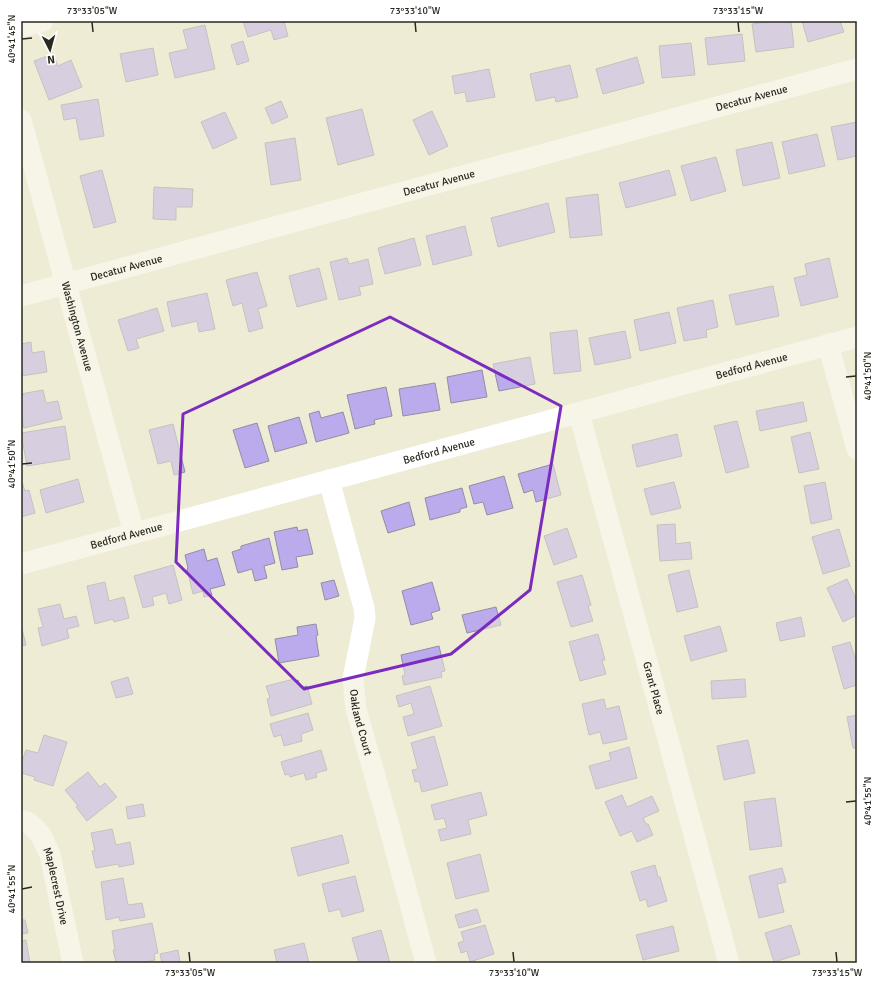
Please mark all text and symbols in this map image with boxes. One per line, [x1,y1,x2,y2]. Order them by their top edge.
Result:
text: 73°33'05"W [67,5,118,17]
text: 73°33'10"W [390,5,441,17]
text: 73°33'15"W [713,5,764,17]
text: 40°41'45"N [6,15,18,63]
north arrow [30,30,70,70]
text: N [47,53,55,66]
street label: Decatur Avenue [714,82,789,114]
street label: Decatur Avenue [401,167,476,199]
street label: Decatur Avenue [89,251,164,283]
street label: Washington Avenue [59,280,96,373]
street label: Bedford Avenue [714,350,789,382]
text: 40°41'50"N [862,352,874,400]
street label: Bedford Avenue [401,435,476,467]
text: 40°41'50"N [6,440,18,488]
street label: Bedford Avenue [89,519,164,551]
street label: Grant Place [641,660,667,716]
street label: Oakland Court [348,689,375,757]
text: 40°41'55"N [862,777,874,825]
street label: Maplecrest Drive [41,845,71,926]
text: 40°41'55"N [6,865,18,913]
text: 73°33'05"W [165,967,216,979]
text: 73°33'10"W [489,967,540,979]
text: 73°33'15"W [812,967,863,979]

